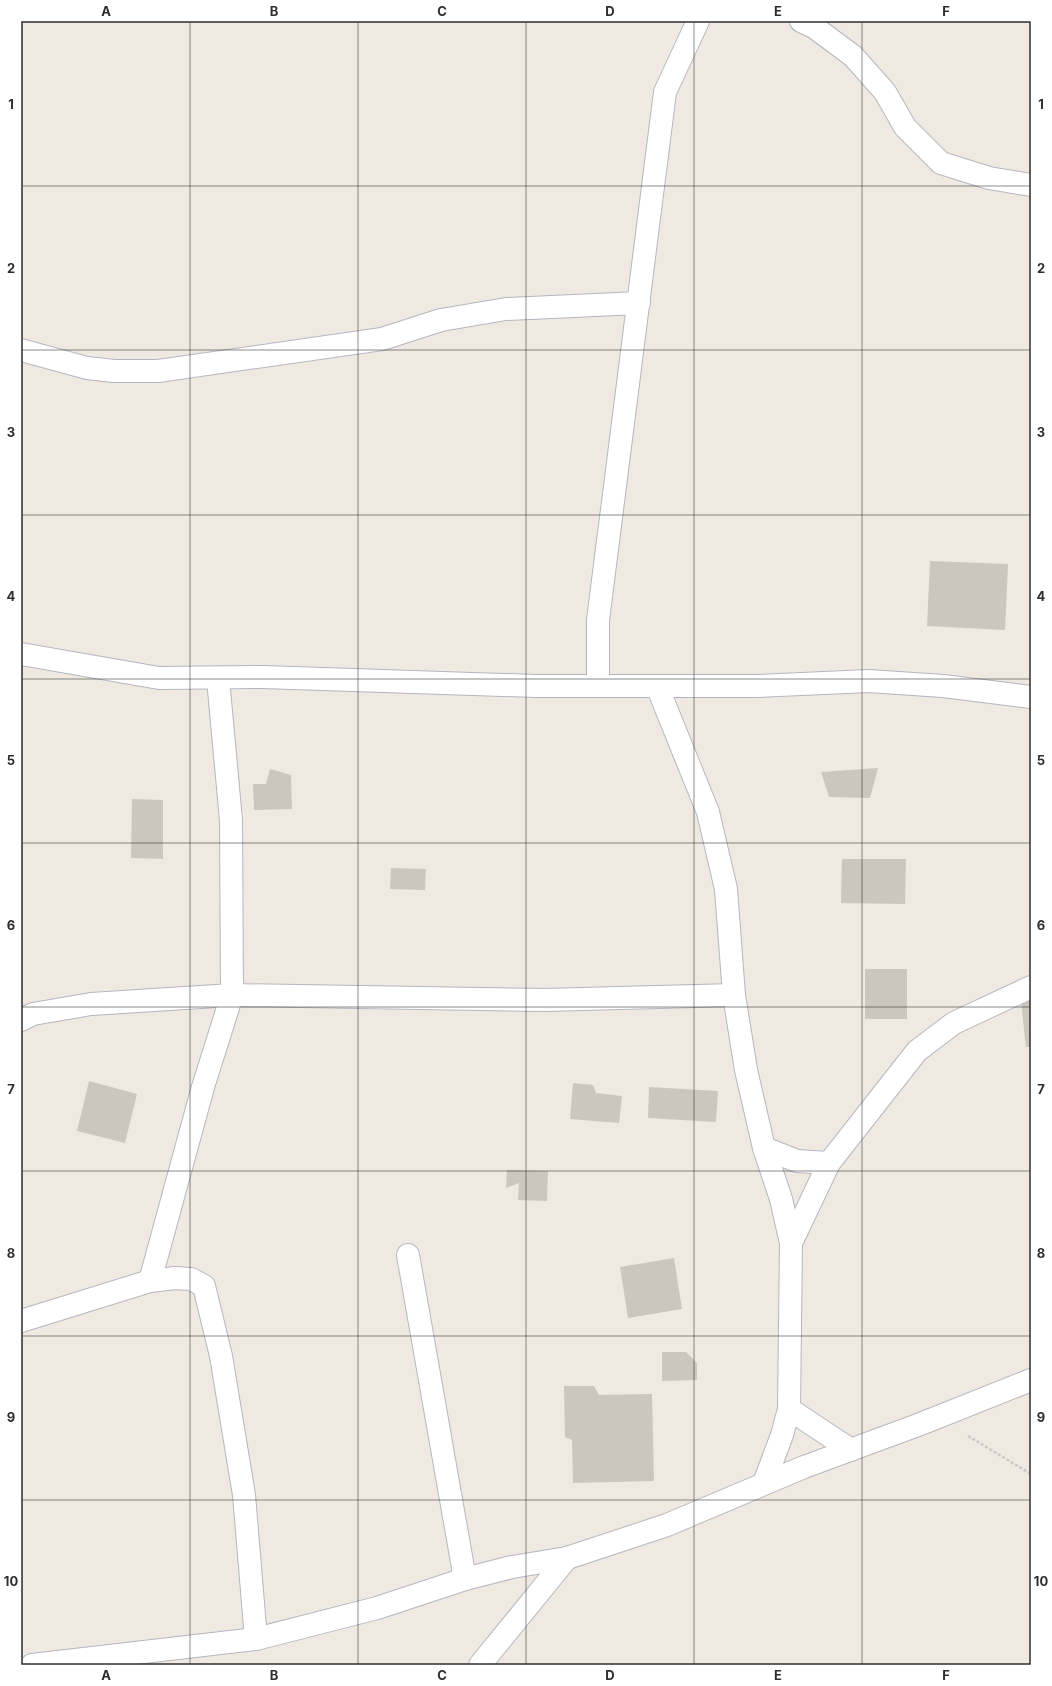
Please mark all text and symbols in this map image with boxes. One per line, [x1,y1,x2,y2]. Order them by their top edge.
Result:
text: A [101,3,111,19]
text: B [270,3,279,19]
text: C [437,3,447,19]
text: D [605,3,615,19]
text: E [774,3,782,19]
text: F [942,3,950,19]
text: 1 [8,96,14,112]
text: 1 [1038,96,1044,112]
text: 2 [7,260,15,276]
text: 2 [1037,260,1045,276]
text: 3 [7,424,15,440]
text: 3 [1037,424,1045,440]
text: 4 [7,588,16,604]
text: 4 [1037,588,1046,604]
text: 5 [7,752,15,768]
text: 5 [1037,752,1045,768]
text: 6 [7,917,15,933]
text: 6 [1037,917,1045,933]
text: 7 [7,1081,15,1097]
text: 7 [1037,1081,1045,1097]
text: 8 [7,1245,15,1261]
text: 8 [1037,1245,1045,1261]
text: 9 [7,1409,15,1425]
text: 9 [1037,1409,1045,1425]
text: 10 [4,1573,18,1589]
text: 10 [1034,1573,1048,1589]
text: A [101,1667,111,1683]
text: B [270,1667,279,1683]
text: C [437,1667,447,1683]
text: D [605,1667,615,1683]
text: E [774,1667,782,1683]
text: F [942,1667,950,1683]

